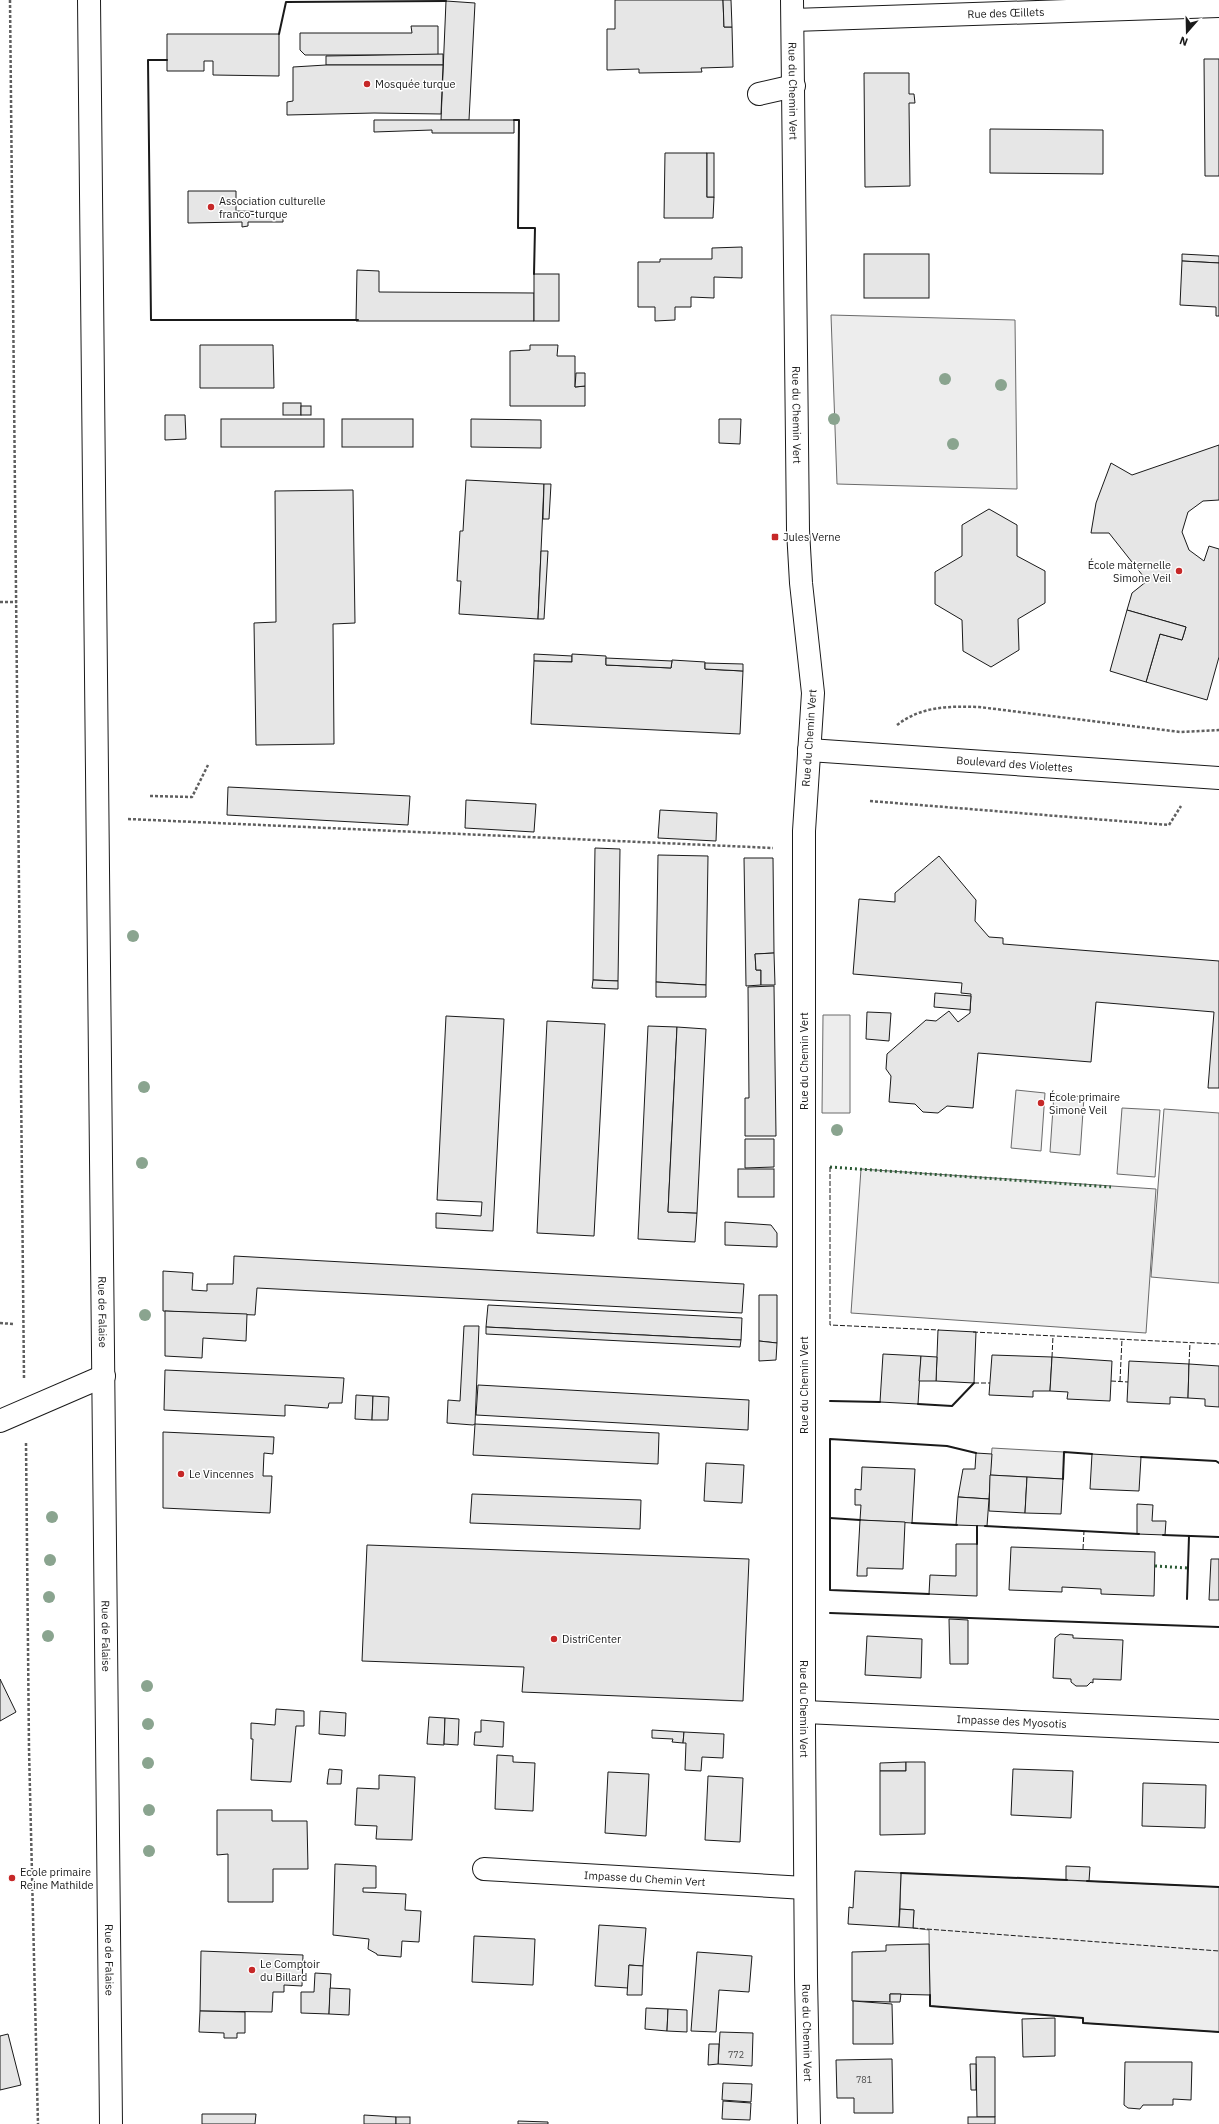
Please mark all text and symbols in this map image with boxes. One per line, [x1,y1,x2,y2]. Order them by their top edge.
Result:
street label: Rue des Œillets [967,5,1045,21]
north arrow [1167,12,1207,52]
text: N [1177,33,1190,49]
street label: Rue du Chemin Vert [785,42,801,140]
place label: Mosquée turque [375,77,456,91]
marker: Mosquée turque [362,79,372,89]
place label: Association culturelle franco-turque [219,194,325,221]
marker: Association culturelle franco-turque [206,202,216,212]
street label: Rue du Chemin Vert [789,366,804,464]
place label: Jules Verne [783,530,841,544]
marker: Jules Verne [770,532,780,542]
place label: École maternelle Simone Veil [1088,558,1171,585]
marker: École maternelle Simone Veil [1174,566,1184,576]
street label: Rue du Chemin Vert [799,689,819,787]
street label: Boulevard des Violettes [956,753,1073,775]
street label: Rue du Chemin Vert [797,1012,811,1110]
place label: École primaire Simone Veil [1049,1090,1120,1117]
marker: École primaire Simone Veil [1036,1098,1046,1108]
street label: Rue de Falaise [95,1276,110,1348]
street label: Rue du Chemin Vert [797,1336,811,1434]
place label: Le Vincennes [189,1467,254,1481]
marker: Le Vincennes [176,1469,186,1479]
street label: Rue de Falaise [99,1600,113,1672]
place label: DistriCenter [562,1632,621,1646]
marker: DistriCenter [549,1634,559,1644]
street label: Rue du Chemin Vert [797,1660,811,1758]
street label: Impasse des Myosotis [956,1712,1067,1731]
place label: Ecole primaire Reine Mathilde [20,1865,94,1892]
street label: Impasse du Chemin Vert [584,1868,706,1889]
marker: Ecole primaire Reine Mathilde [7,1873,17,1883]
street label: Rue de Falaise [102,1924,117,1996]
place label: Le Comptoir du Billard [260,1957,320,1984]
marker: Le Comptoir du Billard [247,1965,257,1975]
street label: Rue du Chemin Vert [799,1984,815,2082]
house number: 772 [728,2049,744,2060]
house number: 781 [856,2074,872,2085]

